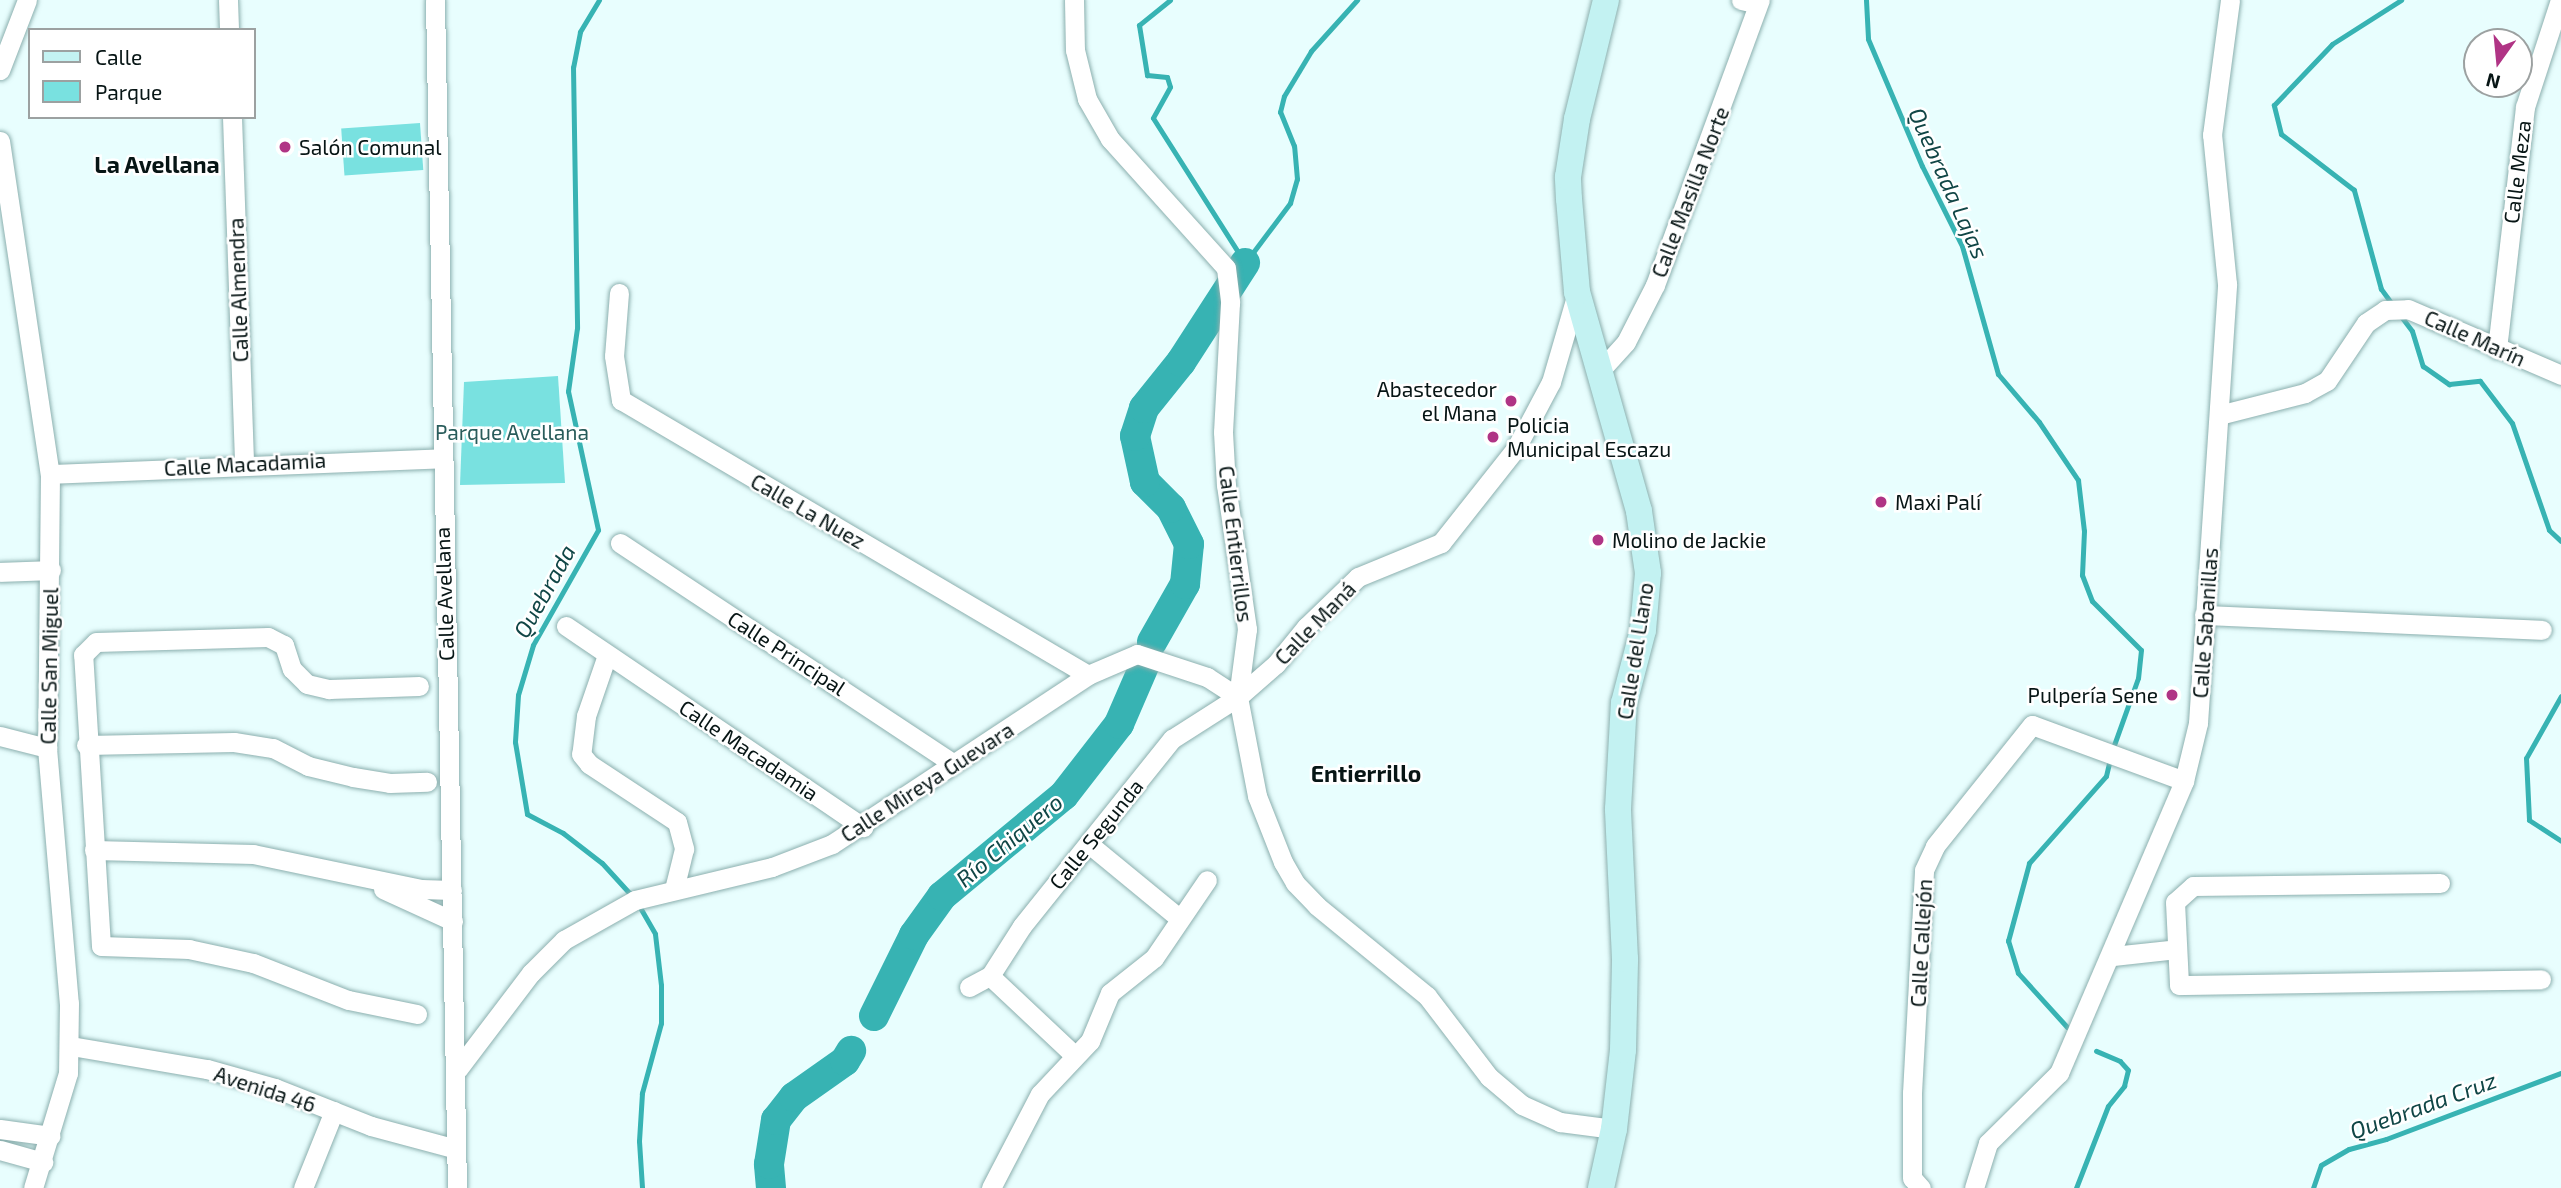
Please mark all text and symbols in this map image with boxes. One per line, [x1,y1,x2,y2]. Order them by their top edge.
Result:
legend [28,28,256,119]
north arrow [2463,28,2533,98]
text: Calle [95,44,142,69]
text: N [2483,69,2503,95]
text: Parque [95,79,162,104]
street label: Calle Masilla Norte [1646,103,1734,281]
water label: Quebrada Lajas [1903,103,1995,263]
street label: Calle Meza [2498,119,2536,225]
place label: Salón Comunal [299,134,442,160]
marker: Salón Comunal [277,139,293,155]
district label: La Avellana [94,150,220,178]
street label: Calle Almendra [223,217,253,363]
street label: Calle Marín [2421,305,2529,371]
place label: Abastecedor el Mana [1377,376,1497,426]
marker: Abastecedor el Mana [1503,393,1519,409]
place label: Policia Municipal Escazu [1507,412,1672,462]
park label: Parque Avellana [435,419,589,445]
marker: Policia Municipal Escazu [1485,429,1501,445]
street label: Calle Macadamia [163,447,327,481]
street label: Calle Entierrillos [1214,464,1258,624]
street label: Calle La Nuez [746,468,870,554]
place label: Maxi Palí [1895,489,1981,515]
marker: Maxi Palí [1873,494,1889,510]
street label: Calle Avellana [429,526,459,662]
place label: Molino de Jackie [1612,527,1767,553]
marker: Molino de Jackie [1590,532,1606,548]
water label: Quebrada [507,540,581,642]
street label: Calle Sabanillas [2187,547,2223,699]
street label: Calle Maná [1269,576,1361,670]
street label: Calle del Llano [1612,580,1658,722]
street label: Calle San Miguel [35,587,63,745]
street label: Calle Principal [723,606,851,700]
place label: Pulpería Sene [2028,682,2158,708]
marker: Pulpería Sene [2164,687,2180,703]
street label: Calle Macadamia [675,694,823,806]
street label: Calle Mireya Guevara [836,717,1018,847]
district label: Entierrillo [1311,759,1421,787]
street label: Calle Segunda [1044,774,1148,894]
water label: Río Chiquero [950,788,1068,892]
street label: Calle Callejón [1905,878,1937,1008]
street label: Avenida 46 [211,1061,319,1117]
water label: Quebrada Cruz [2346,1066,2500,1144]

